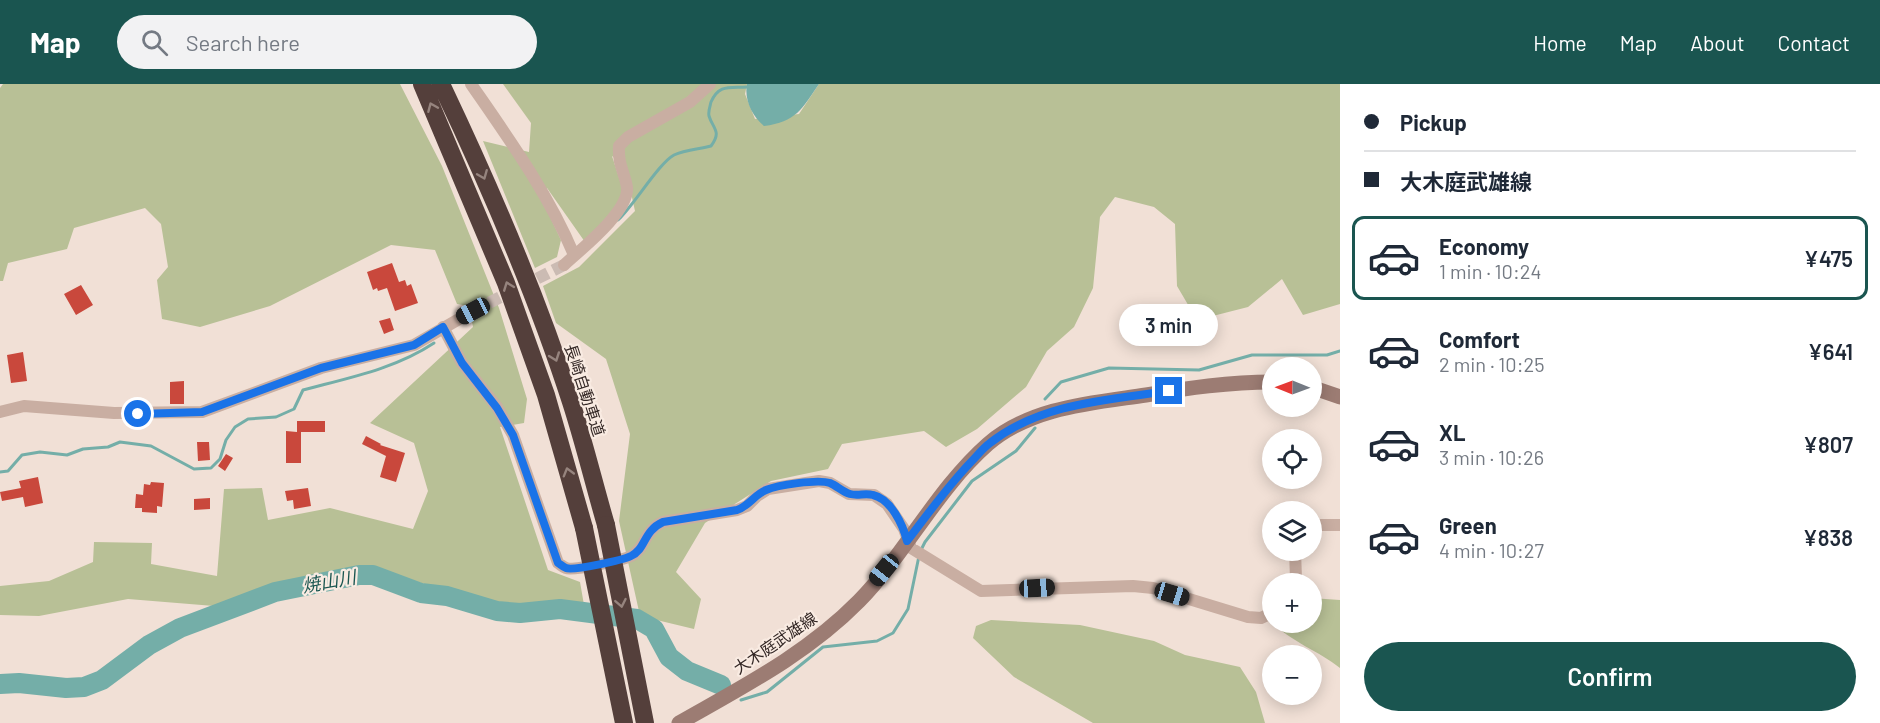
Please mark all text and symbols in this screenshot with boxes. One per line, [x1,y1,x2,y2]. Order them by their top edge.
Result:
search box [117,15,537,69]
text: Map [30,25,81,59]
icon: search [138,26,171,59]
text: Search here [186,29,300,55]
text: Home [1533,30,1587,55]
text: Map [1620,30,1657,55]
text: About [1690,30,1745,55]
text: Contact [1778,30,1850,55]
one-way arrow [427,102,439,113]
text: Pickup [1400,109,1467,135]
text: 大木庭武雄線 [1400,168,1532,194]
one-way arrow [476,169,488,180]
icon: car [1367,231,1421,285]
text: Economy [1439,233,1529,259]
text: ¥475 [1804,245,1853,271]
text: 1 min · 10:24 [1439,259,1541,283]
one-way arrow [502,282,515,292]
car [453,295,493,327]
callout: 3 min [1120,304,1218,346]
text: 3 min [1145,313,1192,337]
icon: car [1367,324,1421,378]
text: Comfort [1439,326,1520,352]
text: ¥641 [1808,338,1853,364]
street label: 長崎自動車道 [562,341,609,438]
one-way arrow [547,351,560,362]
text: 2 min · 10:25 [1439,352,1544,376]
north arrow [1262,357,1322,417]
map controls [1262,357,1322,705]
route end [1155,377,1182,404]
route start [124,400,151,427]
icon: car [1367,417,1421,471]
text: XL [1439,419,1465,445]
button: locate [1262,429,1322,489]
text: ¥807 [1803,431,1853,457]
text: 3 min · 10:26 [1439,445,1544,469]
one-way arrow [563,467,575,478]
button: layers [1262,501,1322,561]
icon: car [1367,510,1421,564]
text: Green [1439,512,1497,538]
text: ¥838 [1803,524,1853,550]
text: 4 min · 10:27 [1439,538,1544,562]
car [866,550,902,590]
water label: 焼山川 [300,565,359,597]
button: + [1262,573,1322,633]
car [1019,578,1055,598]
car [1152,580,1192,608]
one-way arrow [614,598,627,608]
street label: 大木庭武雄線 [730,608,820,677]
button: Confirm [1364,642,1856,711]
button: − [1262,645,1322,705]

